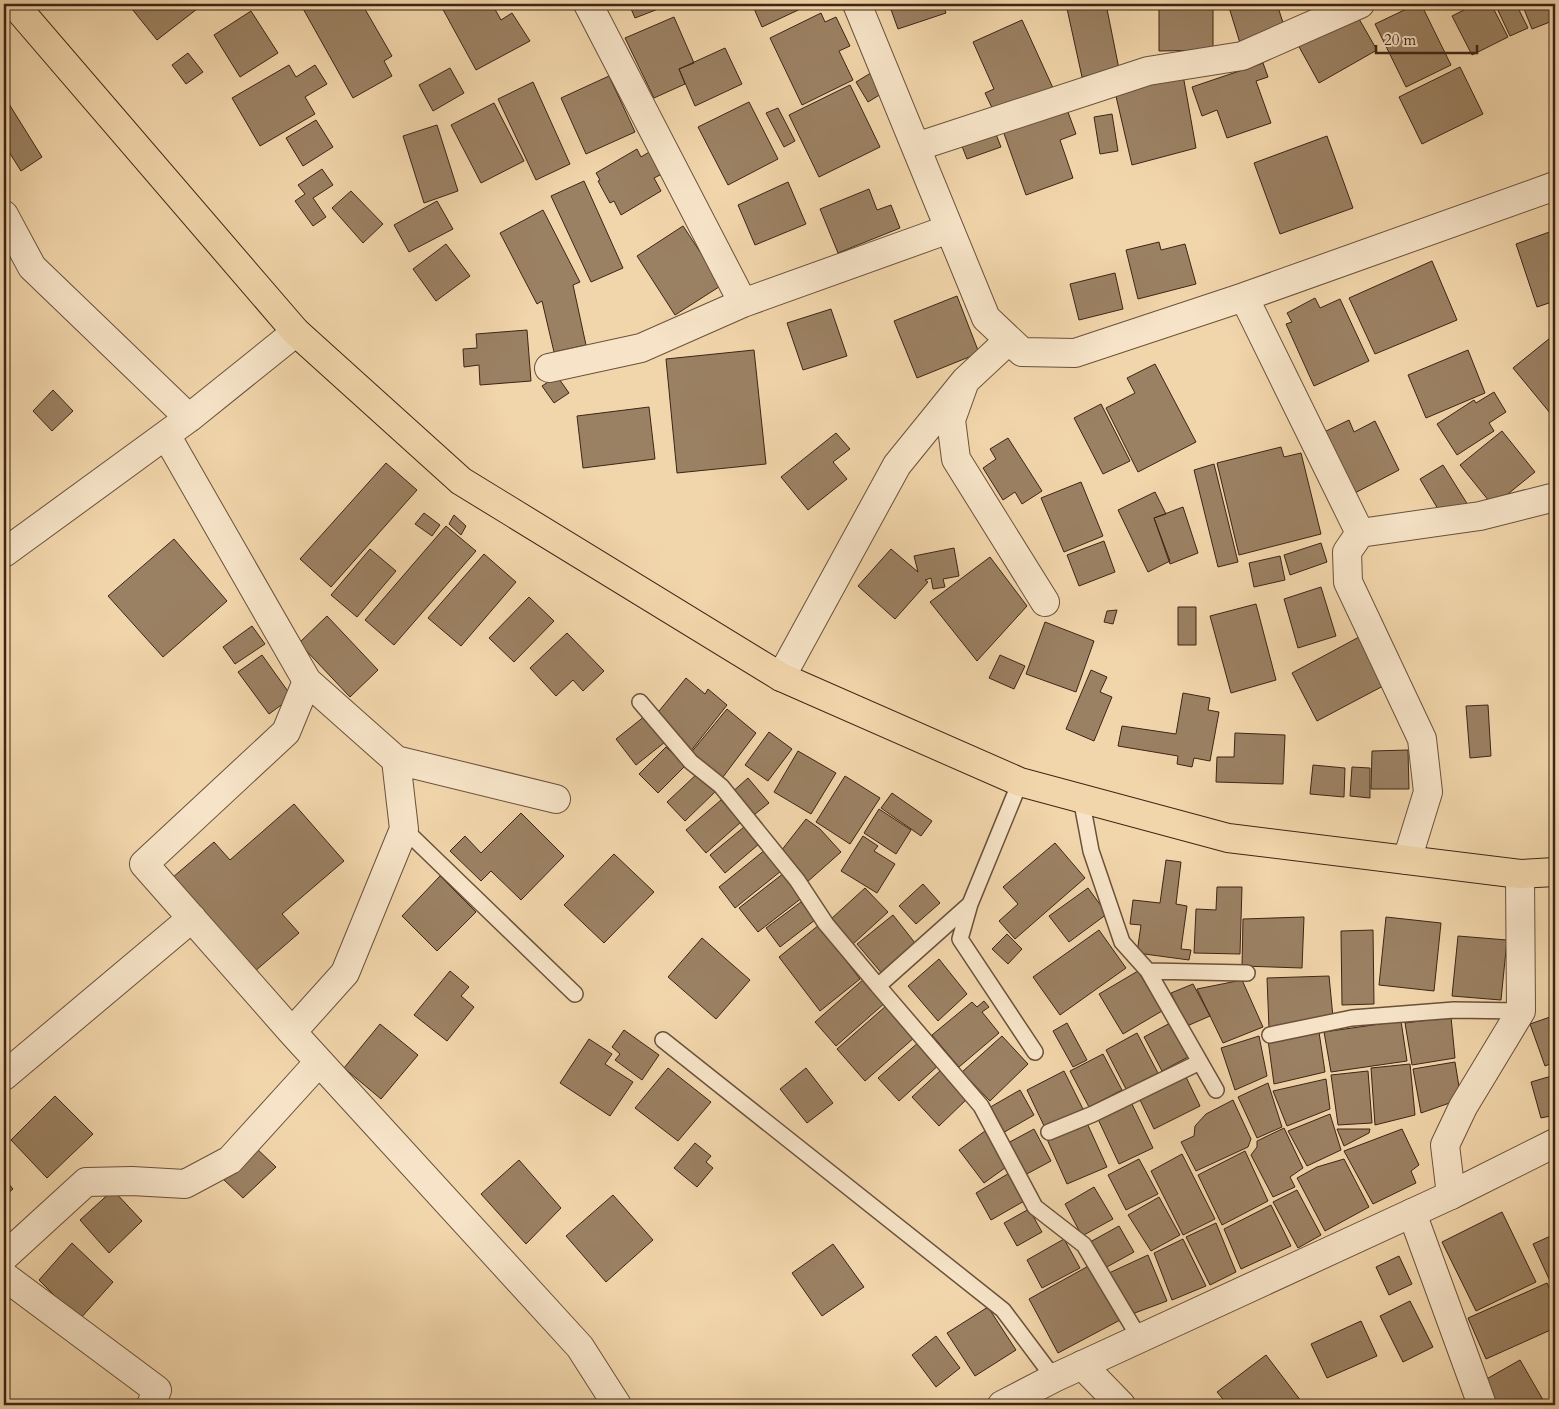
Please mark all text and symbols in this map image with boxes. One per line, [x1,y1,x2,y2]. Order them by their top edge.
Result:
scale bar [1376,22,1478,54]
text: 20 m [1384,30,1416,50]

